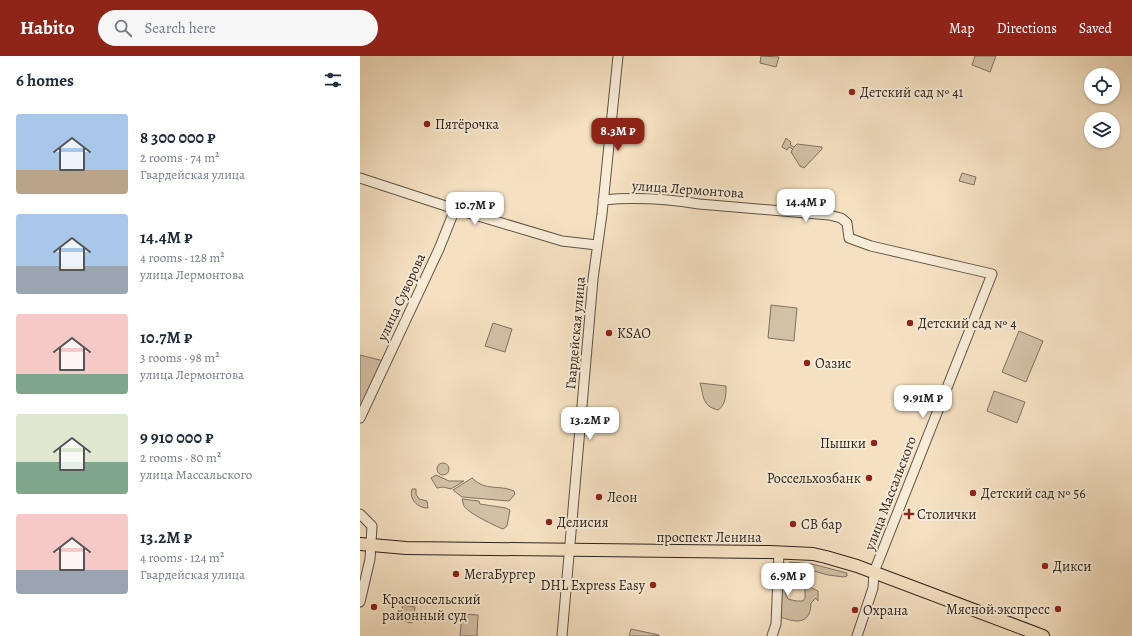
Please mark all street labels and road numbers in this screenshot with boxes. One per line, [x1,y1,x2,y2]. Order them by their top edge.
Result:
street label: улица Лермонтова [630,176,745,203]
street label: улица Суворова [372,250,430,345]
street label: Гвардейская улица [561,275,590,390]
street label: улица Массальского [860,433,921,554]
street label: проспект Ленина [656,528,762,547]

